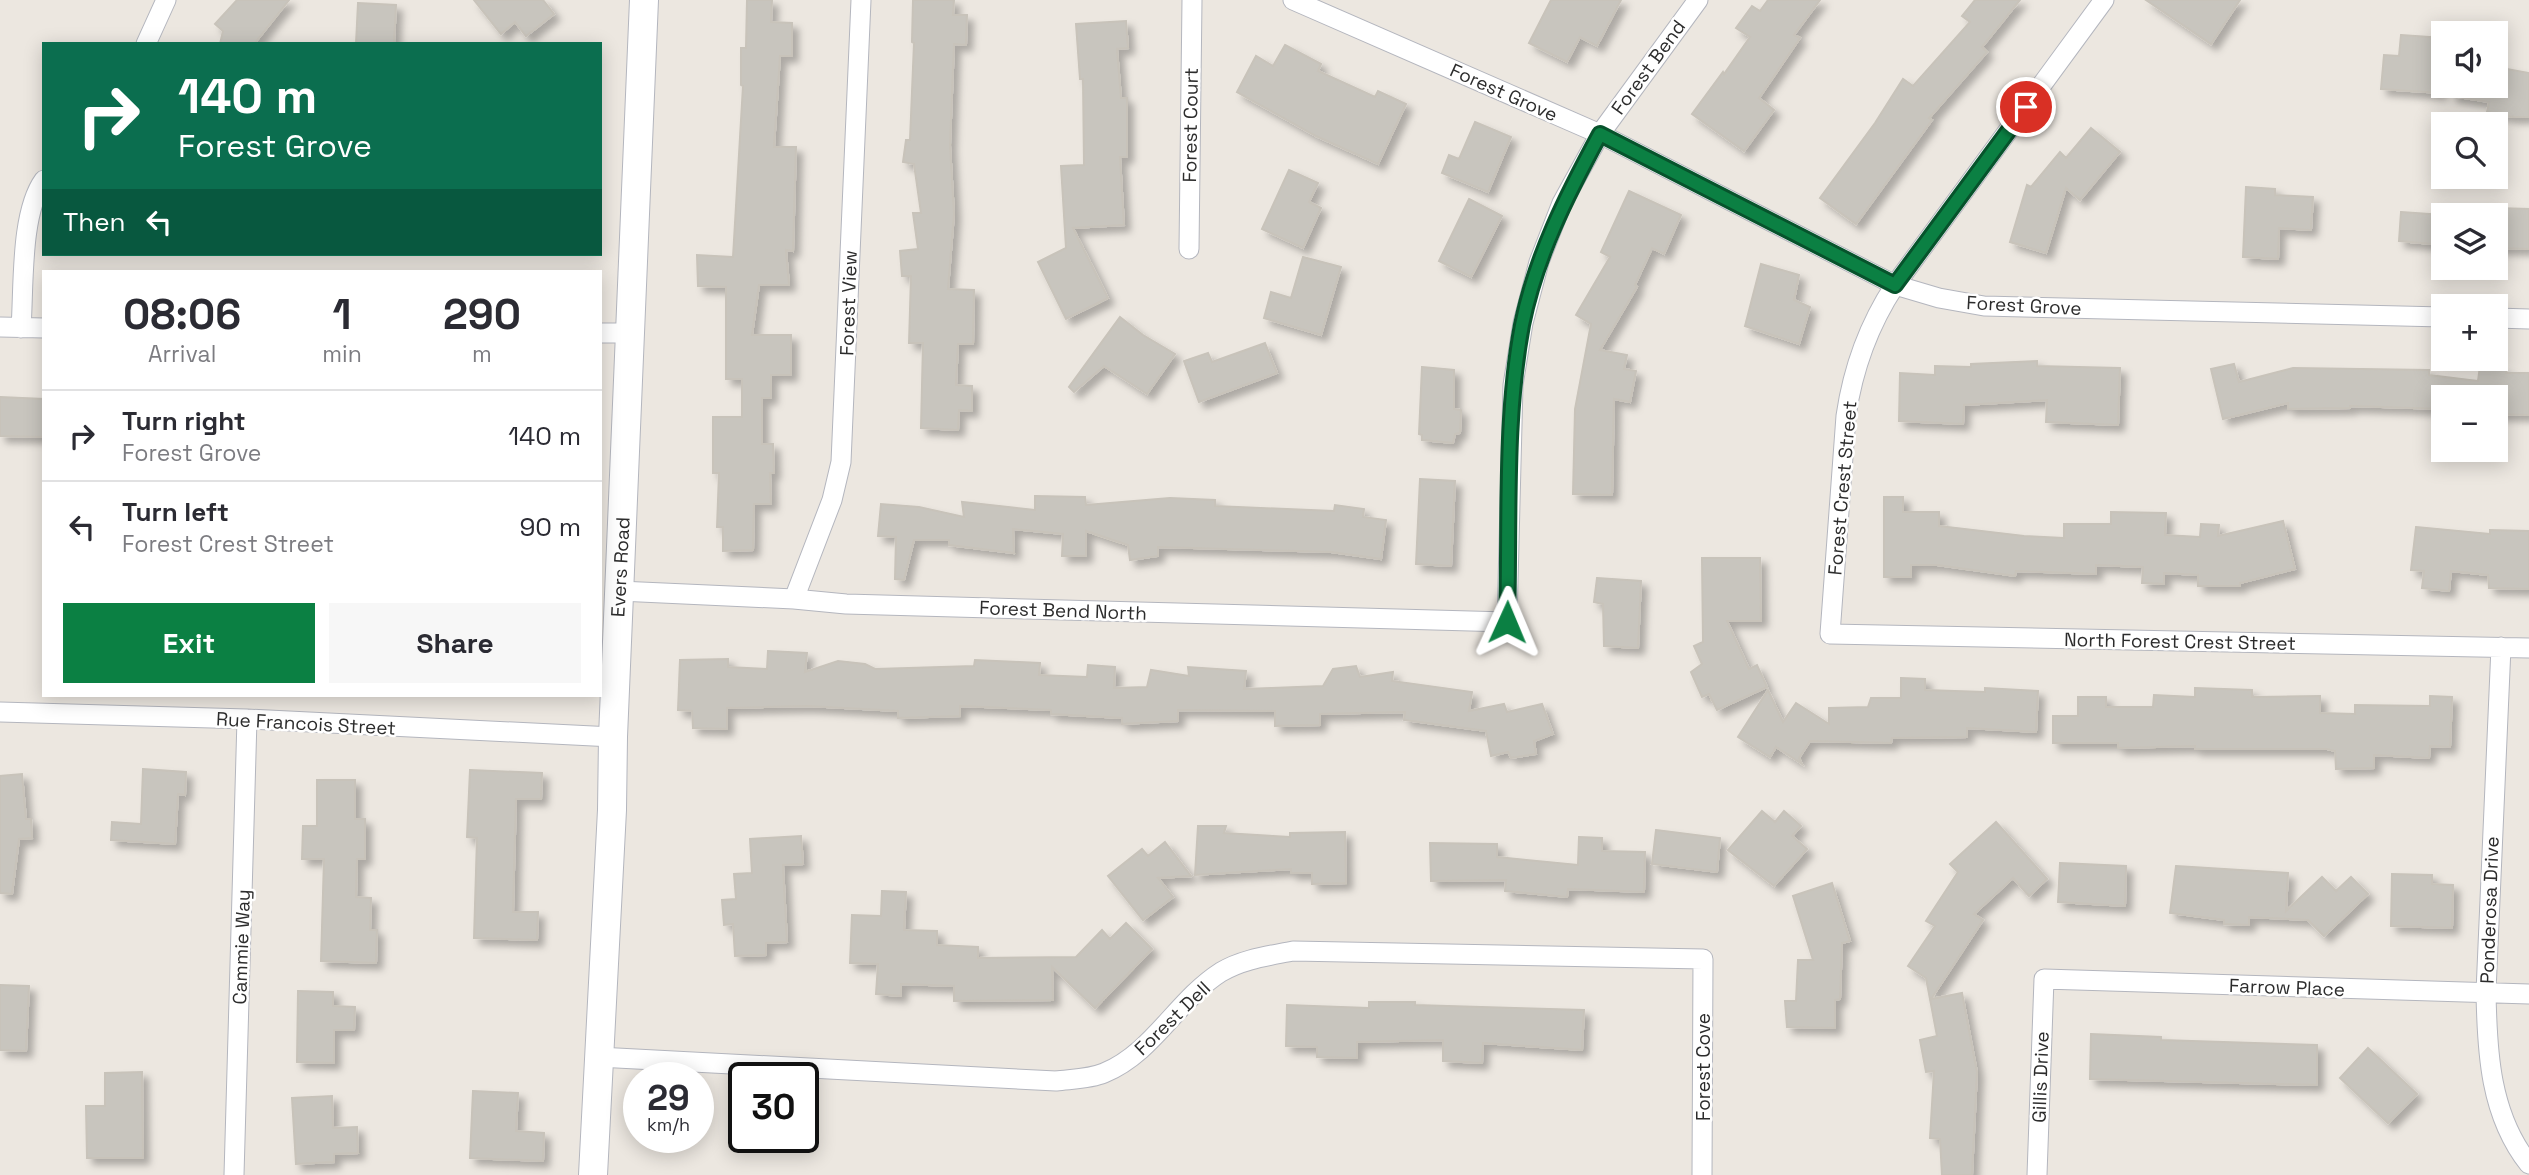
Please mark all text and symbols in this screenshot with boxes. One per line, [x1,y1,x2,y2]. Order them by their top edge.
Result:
street label: Forest Bend [1606,15,1691,120]
map controls [2431,21,2508,462]
button: sound [2431,21,2508,98]
street label: Forest Grove [1446,58,1562,127]
text: 140 m [178,65,317,127]
street label: Forest Court [1177,67,1204,183]
icon: right [63,70,154,161]
pin [1996,77,2056,137]
icon: arrive [2007,88,2045,126]
button: search [2431,112,2508,189]
text: Forest Grove [178,126,372,166]
icon: left [140,203,178,241]
button: layers [2431,203,2508,280]
text: Then [63,205,126,239]
street label: Forest View [834,250,863,356]
text: 08:06 [123,288,241,341]
text: 1 [333,288,352,341]
text: 290 [443,288,521,341]
street label: Forest Grove [1966,290,2082,321]
button: + [2431,294,2508,371]
text: Arrival [148,339,216,369]
text: min [322,339,362,369]
text: m [472,339,492,369]
button: − [2431,385,2508,462]
street label: Forest Crest Street [1822,400,1863,576]
text: Turn right [122,404,246,438]
icon: right [63,417,101,455]
text: 140 m [508,419,581,453]
text: Forest Grove [122,438,261,468]
text: Turn left [122,495,229,529]
icon: left [63,508,101,546]
text: 90 m [519,510,581,544]
street label: Evers Road [605,516,636,618]
text: Forest Crest Street [122,529,334,559]
position arrow [1470,585,1544,659]
street label: Forest Bend North [979,595,1147,626]
button: Exit [63,603,315,683]
button: Share [329,603,581,683]
street label: North Forest Crest Street [2064,627,2296,656]
street label: Rue Francois Street [215,706,397,741]
street label: Ponderosa Drive [2474,836,2505,984]
street label: Cammie Way [227,889,256,1005]
street label: Farrow Place [2229,973,2345,1002]
street label: Forest Dell [1129,976,1216,1061]
street label: Forest Cove [1691,1013,1716,1121]
street label: Gillis Drive [2026,1031,2055,1123]
speed limit sign: 30 [728,1062,819,1153]
text: 29 [647,1076,690,1120]
text: km/h [647,1113,690,1136]

